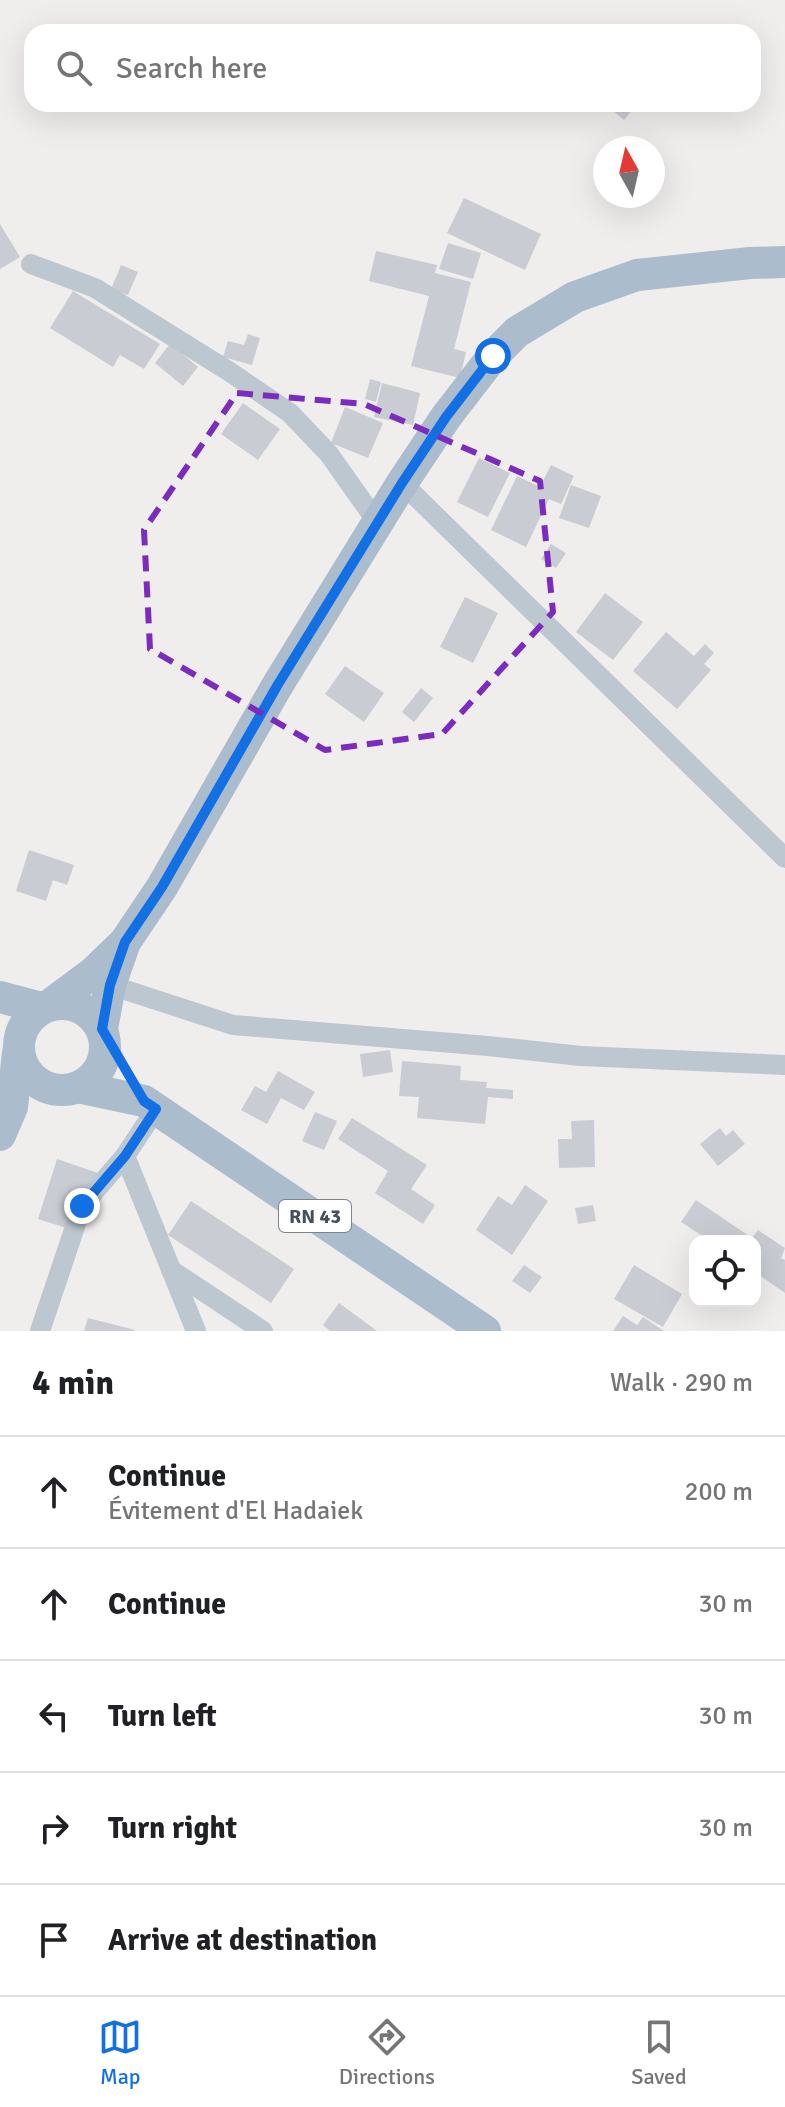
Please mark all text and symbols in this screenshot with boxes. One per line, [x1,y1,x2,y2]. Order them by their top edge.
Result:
search box [24,24,761,112]
icon: search [52,46,96,90]
text: Search here [116,50,267,87]
north arrow [593,136,665,208]
route start [475,338,511,374]
route end [64,1188,100,1224]
road number: RN 43 [279,1200,351,1232]
map controls [689,1235,761,1307]
button: locate [689,1235,761,1307]
text: 4 min [32,1362,114,1404]
text: Walk · 290 m [610,1367,753,1399]
text: Continue [108,1458,226,1495]
icon: ahead [32,1470,76,1514]
text: 200 m [684,1476,753,1508]
text: Évitement d'El Hadaiek [108,1495,363,1527]
icon: ahead [32,1582,76,1626]
text: Continue [108,1586,226,1623]
text: 30 m [698,1588,753,1620]
icon: left [32,1694,76,1738]
text: Turn left [108,1698,217,1735]
text: 30 m [698,1700,753,1732]
icon: right [32,1806,76,1850]
text: Turn right [108,1810,237,1847]
text: 30 m [698,1812,753,1844]
icon: arrive [32,1918,76,1962]
text: Arrive at destination [108,1922,377,1959]
tab: Map [98,2015,142,2090]
tab: Directions [339,2015,435,2090]
tab: Saved [631,2015,687,2090]

